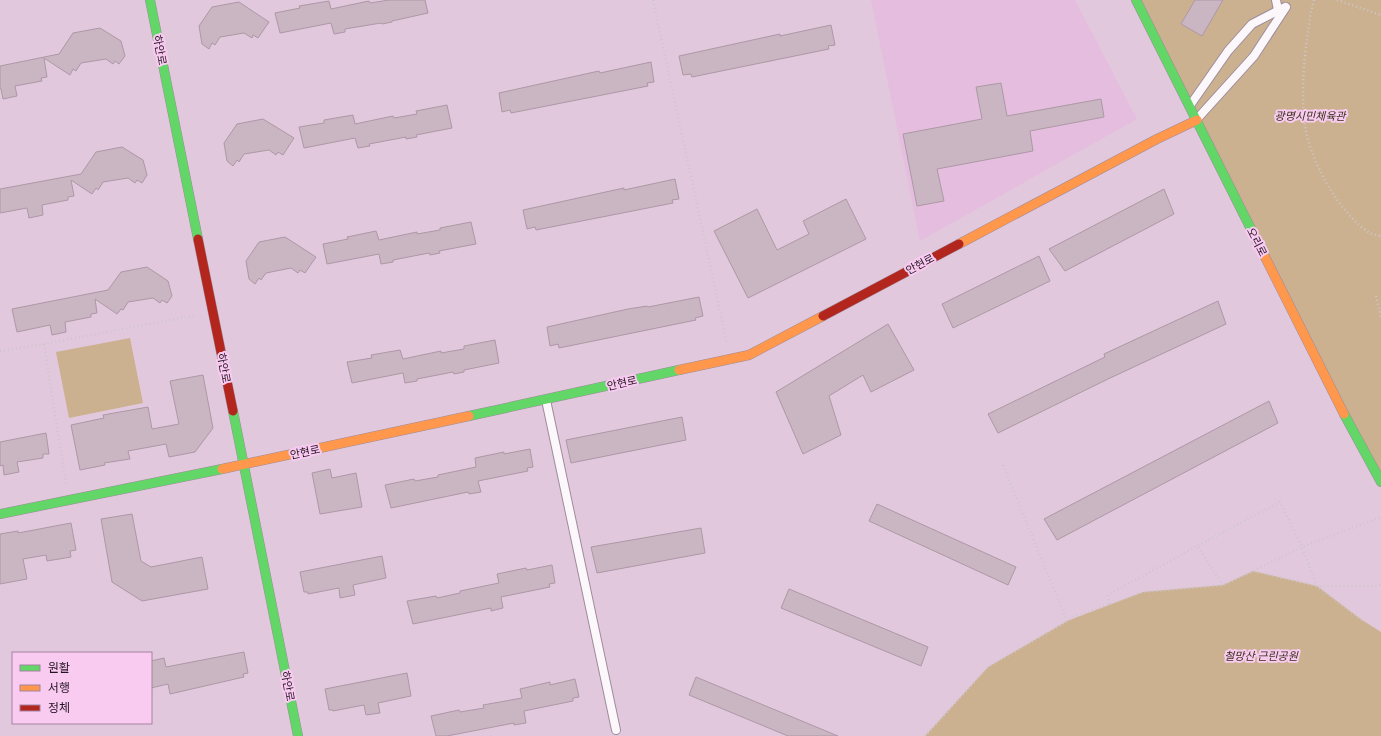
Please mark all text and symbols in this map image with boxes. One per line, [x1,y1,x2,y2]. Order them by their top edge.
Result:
street label: 하안로 [150,34,169,66]
park label: 광명시민체육관 [1275,110,1347,123]
street label: 오리로 [1244,226,1269,259]
street label: 안현로 [904,252,937,277]
street label: 하안로 [214,352,233,384]
street label: 안현로 [606,374,638,393]
street label: 안현로 [289,443,321,462]
park label: 철망산 근린공원 [1224,650,1299,663]
legend [12,652,152,724]
text: 원활 [48,661,70,675]
street label: 하안로 [278,670,297,702]
text: 서행 [48,681,70,695]
text: 정체 [48,701,70,715]

